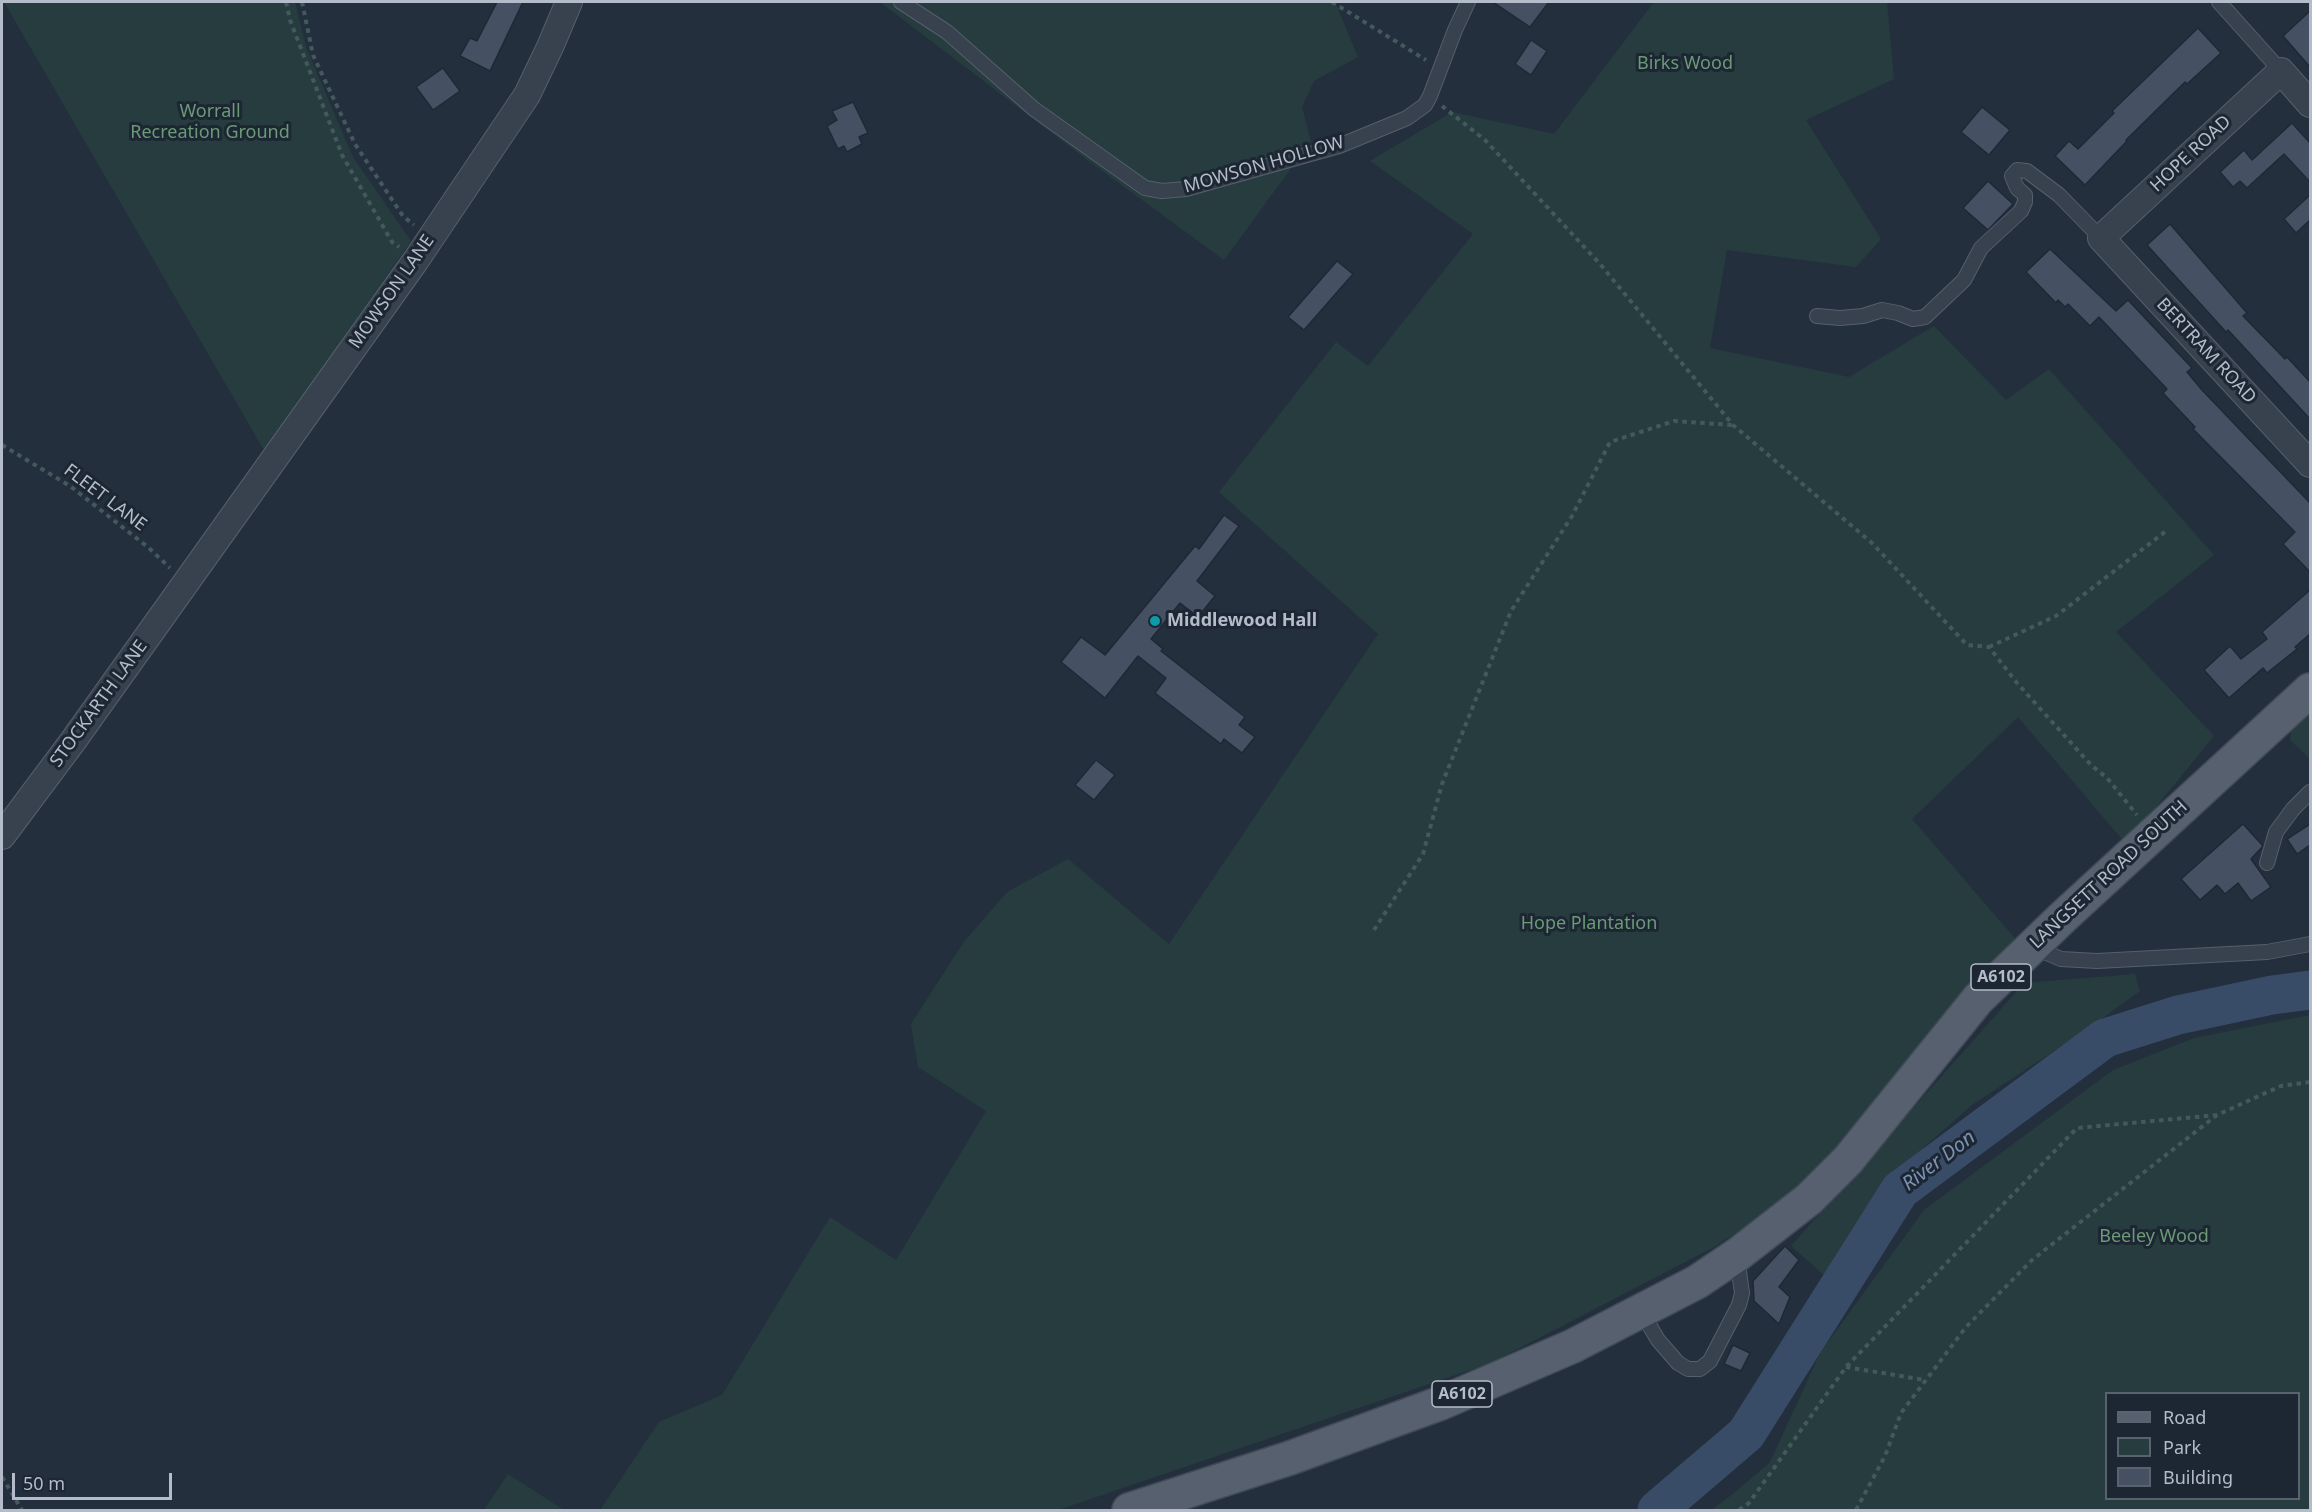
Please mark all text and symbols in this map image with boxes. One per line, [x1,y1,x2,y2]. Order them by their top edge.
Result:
park label: Birks Wood [1637,53,1733,75]
park label: Worrall Recreation Ground [130,101,290,144]
street label: HOPE ROAD [2146,111,2236,197]
street label: MOWSON HOLLOW [1181,132,1347,198]
street label: MOWSON LANE [345,231,439,353]
street label: BERTRAM ROAD [2152,294,2260,408]
street label: FLEET LANE [59,460,151,536]
place label: Middlewood Hall [1167,610,1317,632]
marker: Middlewood Hall [1148,614,1162,628]
street label: STOCKARTH LANE [46,636,152,772]
street label: LANGSETT ROAD SOUTH [2026,796,2192,954]
park label: Hope Plantation [1521,913,1657,935]
road number: A6102 [1971,964,2031,990]
water label: River Don [1898,1126,1980,1196]
park label: Beeley Wood [2099,1226,2209,1248]
road number: A6102 [1432,1381,1492,1407]
legend [2105,1392,2300,1500]
text: Road [2163,1405,2206,1429]
text: Park [2163,1435,2201,1459]
scale bar [15,1461,176,1499]
text: Building [2163,1465,2233,1489]
text: 50 m [23,1471,65,1495]

